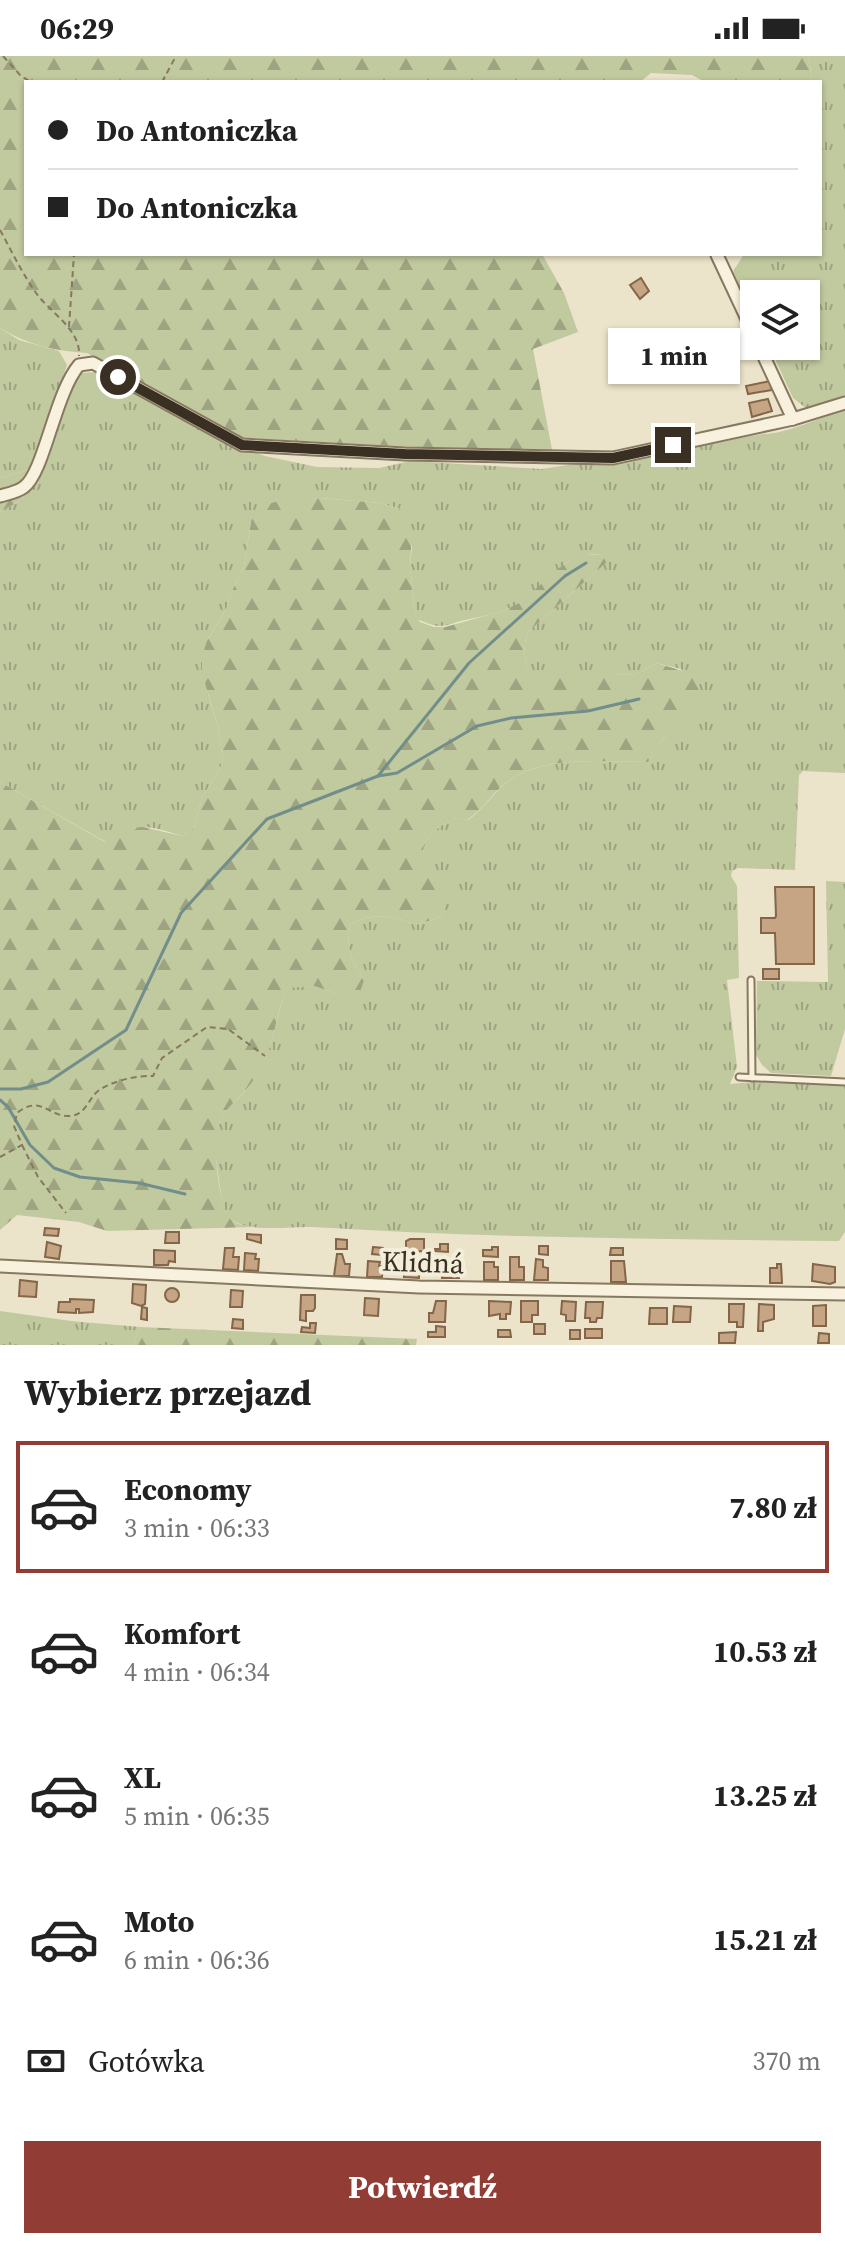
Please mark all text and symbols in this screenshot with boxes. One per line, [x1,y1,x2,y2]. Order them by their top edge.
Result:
text: 06:29 [40,8,114,49]
text: Do Antoniczka [96,110,298,151]
text: Do Antoniczka [96,187,298,228]
map controls [740,280,820,360]
button: layers [740,280,820,360]
callout: 1 min [607,329,739,385]
text: 1 min [640,338,708,374]
route start [100,359,136,395]
route end [655,427,691,463]
street label: Klidná [381,1242,466,1282]
text: Wybierz przejazd [24,1368,311,1417]
text: Economy [124,1469,252,1510]
icon: car [28,1471,100,1543]
text: 7.80 zł [729,1487,817,1528]
text: 3 min · 06:33 [124,1510,270,1546]
text: Komfort [124,1613,241,1654]
icon: car [28,1615,100,1687]
text: 10.53 zł [713,1631,817,1672]
text: 4 min · 06:34 [124,1654,270,1690]
text: XL [124,1757,161,1798]
icon: car [28,1759,100,1831]
text: 13.25 zł [713,1775,817,1816]
text: 5 min · 06:35 [124,1798,270,1834]
text: Moto [124,1901,195,1942]
icon: car [28,1903,100,1975]
text: 15.21 zł [713,1919,817,1960]
text: 6 min · 06:36 [124,1942,270,1978]
icon: cash [24,2039,68,2083]
text: Gotówka [88,2041,205,2082]
text: 370 m [753,2043,821,2079]
button: Potwierdź [24,2141,821,2233]

